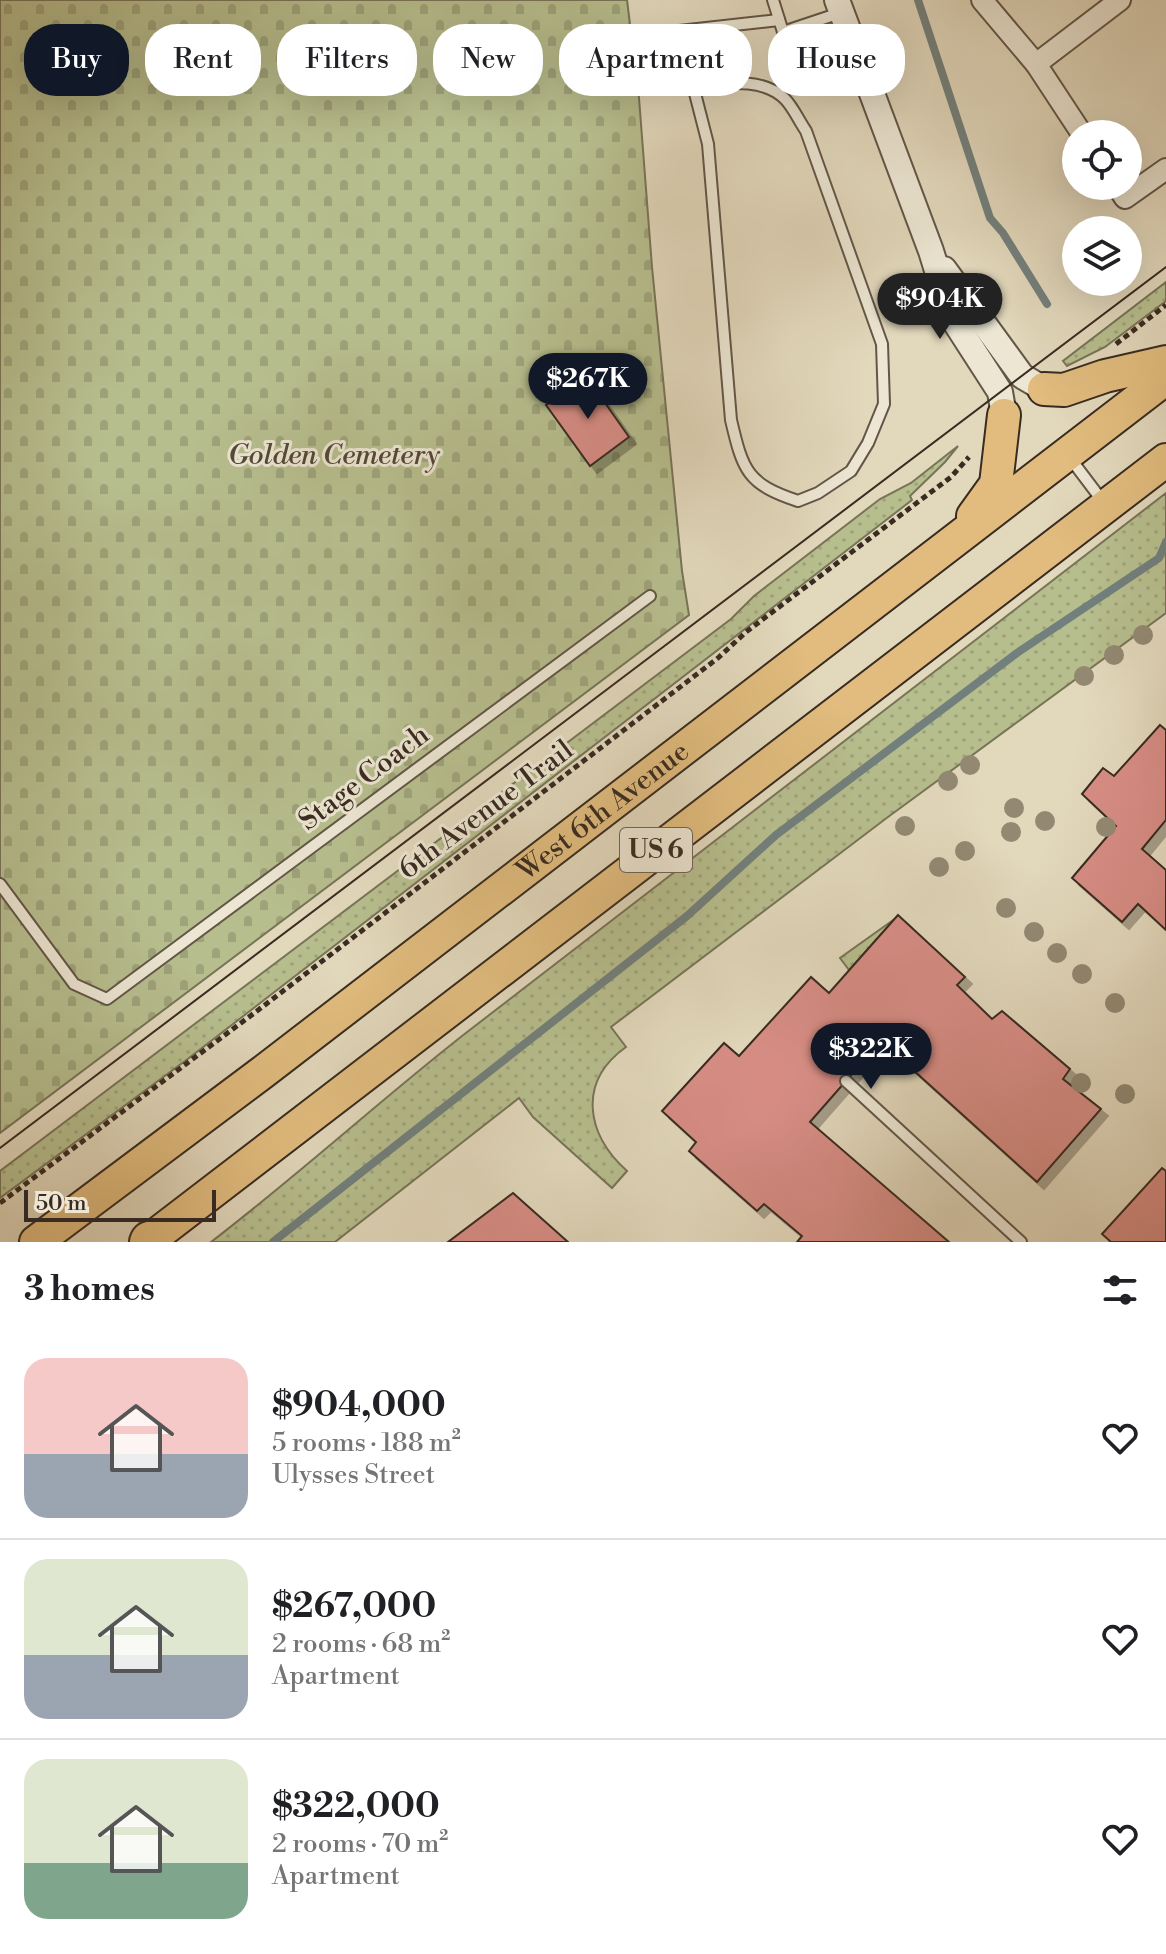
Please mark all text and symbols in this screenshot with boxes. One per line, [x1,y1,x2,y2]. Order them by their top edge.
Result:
chip: Buy [24,24,129,96]
chip: Rent [145,24,261,96]
chip: Filters [277,24,417,96]
chip: New [433,24,543,96]
chip: Apartment [559,24,752,96]
chip: House [768,24,905,96]
map controls [1062,120,1142,296]
button: locate [1062,120,1142,200]
button: layers [1062,216,1142,296]
pin: $904K [884,273,996,341]
text: $904K [895,283,985,315]
pin: $267K [532,353,644,421]
text: $267K [546,363,630,395]
park label: Golden Cemetery [228,438,441,473]
street label: Stage Coach [292,717,436,838]
street label: 6th Avenue Trail [392,733,580,887]
street label: West 6th Avenue [509,734,696,889]
road number: US 6 [620,828,692,872]
pin: $322K [815,1023,927,1091]
text: $322K [829,1033,913,1065]
scale bar [24,1186,216,1222]
text: 50 m [36,1190,87,1217]
icon: filters [1098,1268,1142,1312]
text: 3 homes [24,1269,155,1311]
text: $904,000 [272,1385,446,1427]
icon: home [88,1390,184,1486]
icon: heart [1098,1416,1142,1460]
text: 5 rooms · 188 m² [272,1427,461,1459]
text: Ulysses Street [272,1459,435,1491]
text: $267,000 [272,1586,436,1628]
icon: home [88,1591,184,1687]
icon: heart [1098,1617,1142,1661]
text: 2 rooms · 68 m² [272,1628,450,1660]
text: Apartment [272,1660,400,1692]
text: $322,000 [272,1786,440,1828]
icon: home [88,1791,184,1887]
icon: heart [1098,1817,1142,1861]
text: 2 rooms · 70 m² [272,1828,448,1860]
text: Apartment [272,1860,400,1892]

